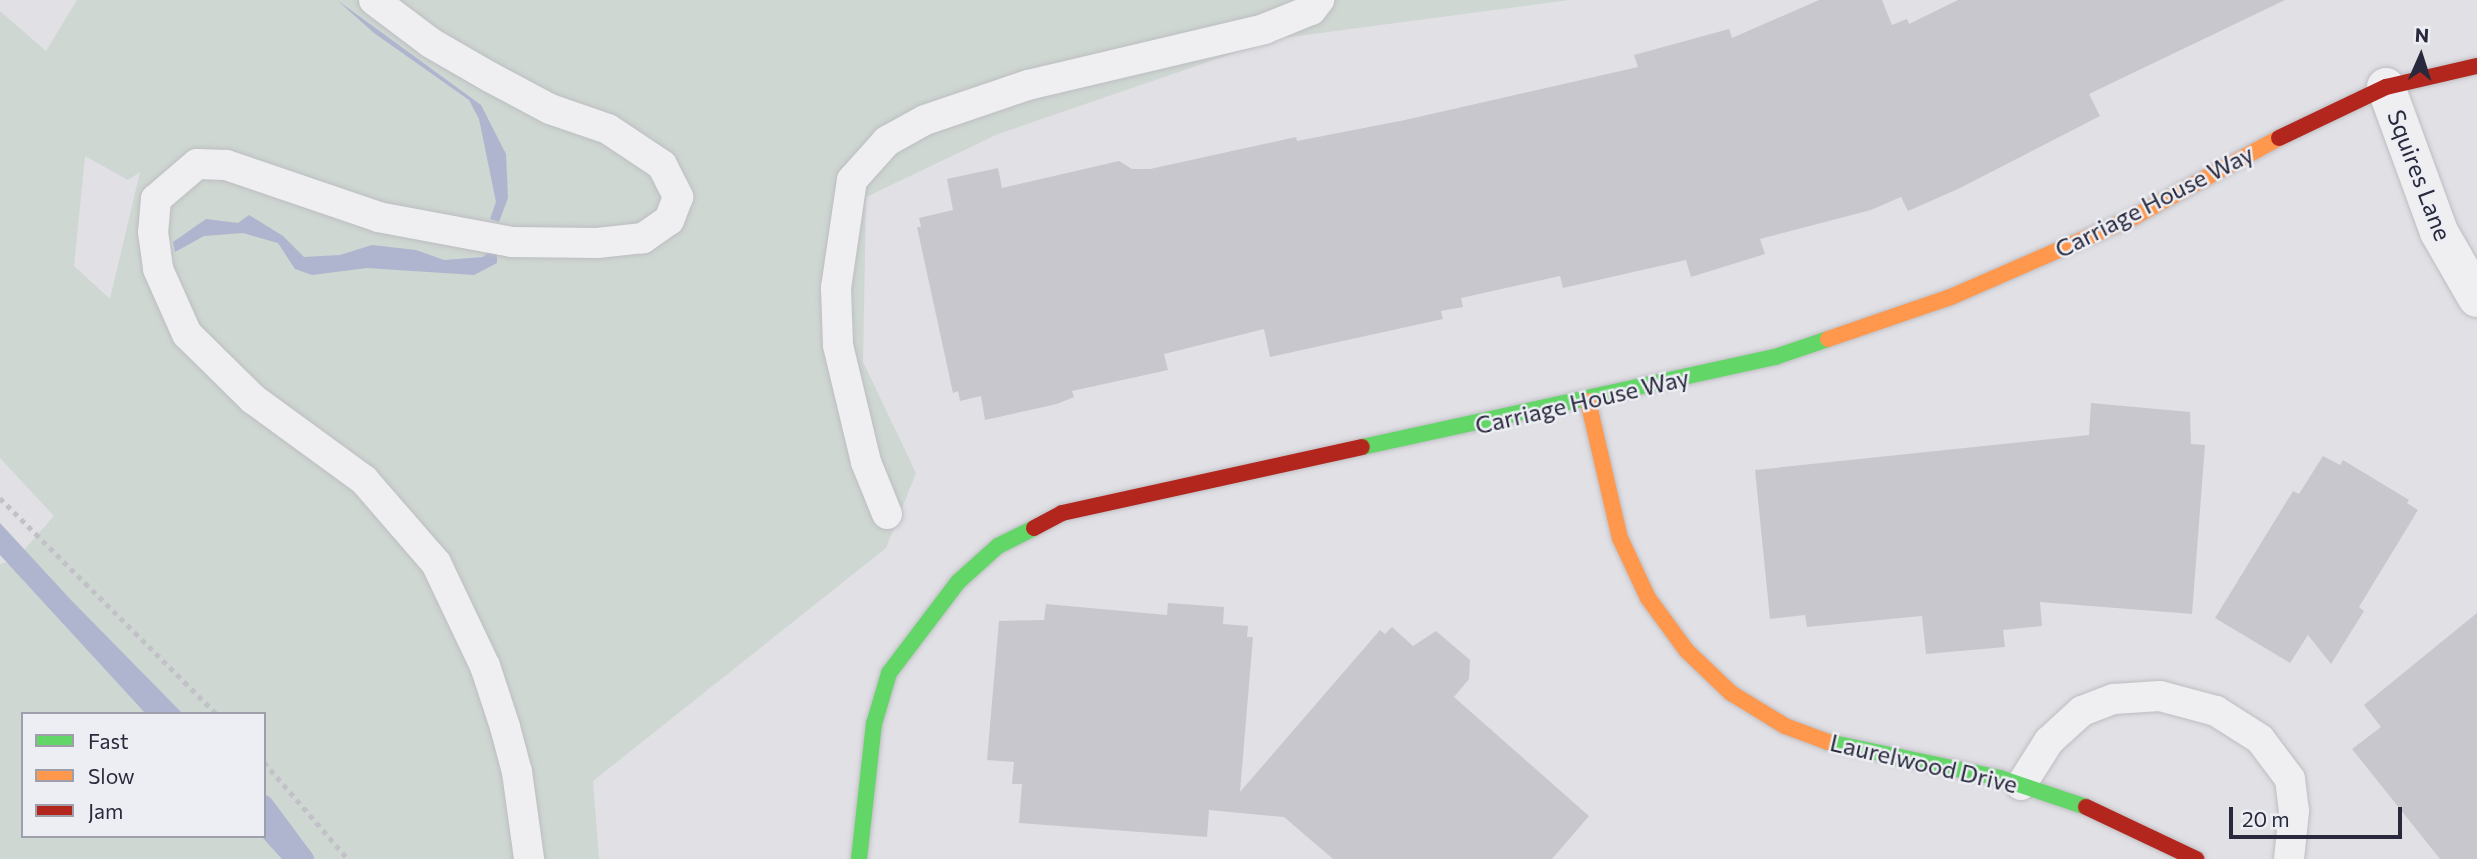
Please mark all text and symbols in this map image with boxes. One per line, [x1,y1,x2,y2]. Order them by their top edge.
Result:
north arrow [2386,21,2456,91]
text: N [2414,23,2430,46]
street label: Squires Lane [2382,106,2458,244]
street label: Carriage House Way [2050,139,2258,263]
street label: Carriage House Way [1472,362,1692,440]
legend [21,712,266,838]
street label: Laurelwood Drive [1827,727,2021,799]
text: Fast [88,728,129,753]
text: Slow [88,763,135,788]
scale bar [2232,792,2405,836]
text: Jam [88,798,123,823]
text: 20 m [2242,806,2290,831]

